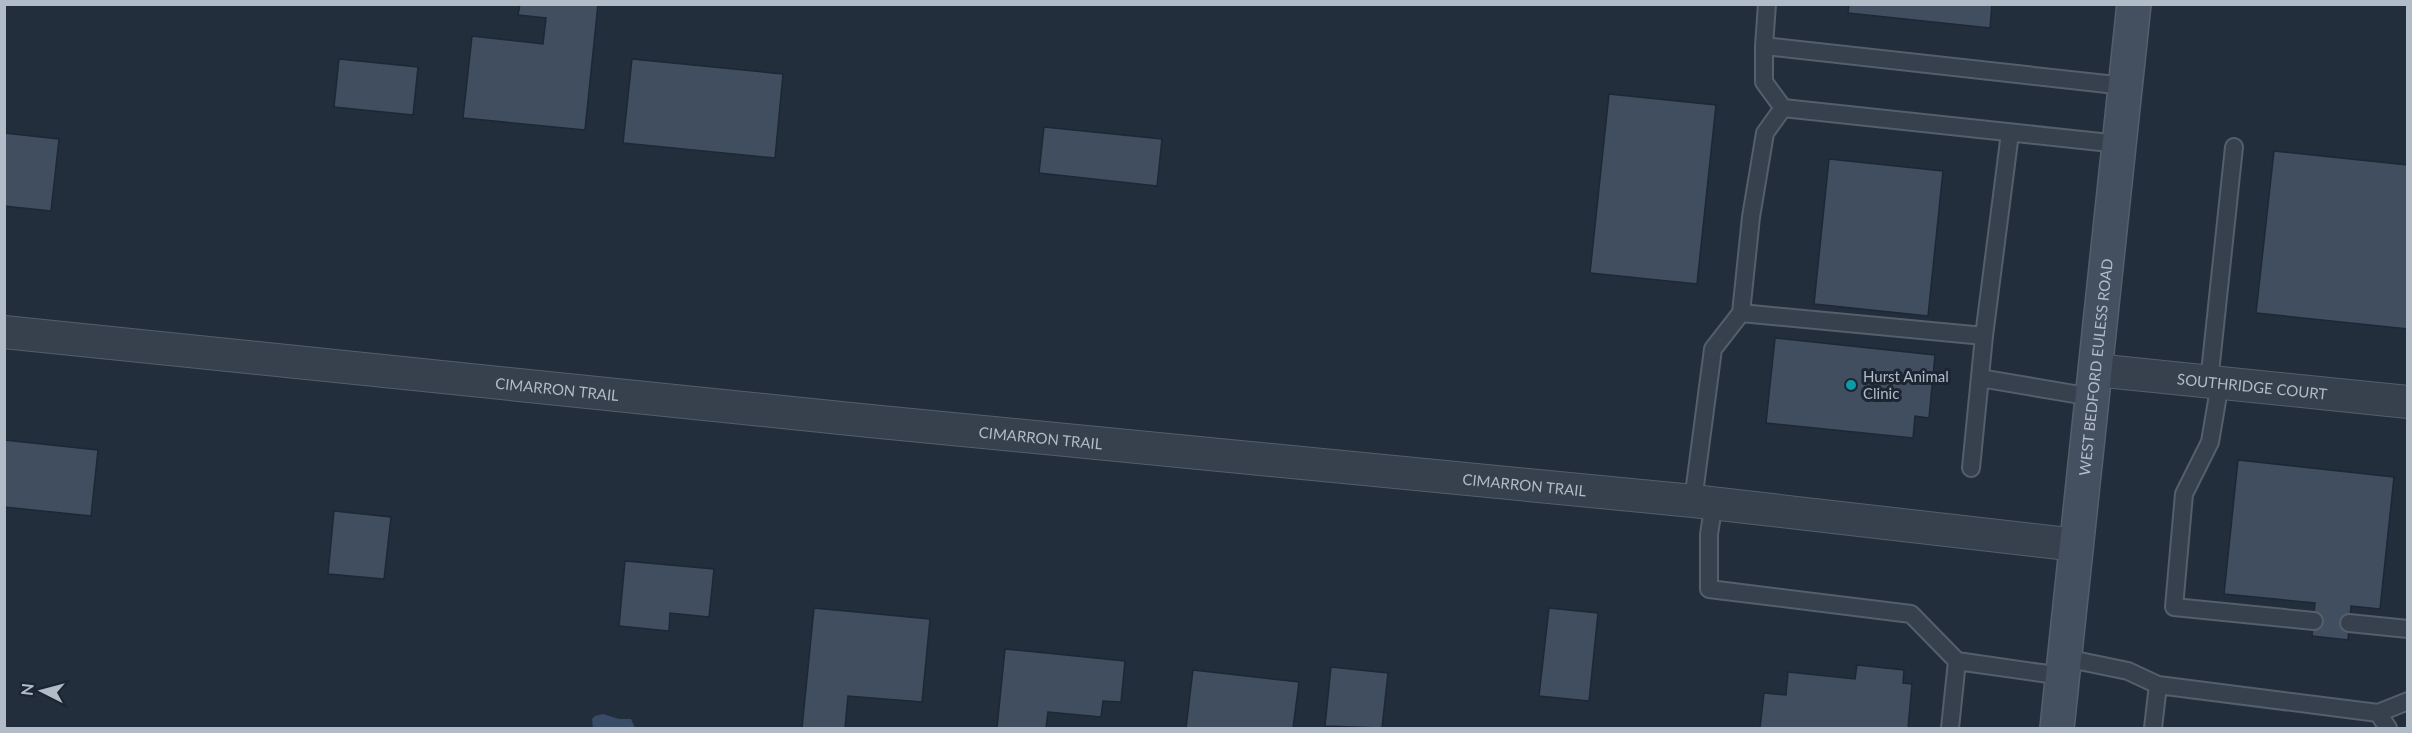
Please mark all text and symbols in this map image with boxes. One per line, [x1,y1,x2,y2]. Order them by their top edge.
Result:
street label: WEST BEDFORD EULESS ROAD [2075,258,2116,477]
place label: Hurst Animal Clinic [1863,367,1949,402]
street label: SOUTHRIDGE COURT [2176,369,2328,403]
street label: CIMARRON TRAIL [494,374,620,404]
marker: Hurst Animal Clinic [1844,378,1858,392]
street label: CIMARRON TRAIL [978,423,1104,453]
street label: CIMARRON TRAIL [1462,470,1587,500]
north arrow [12,661,72,721]
text: N [16,682,37,697]

